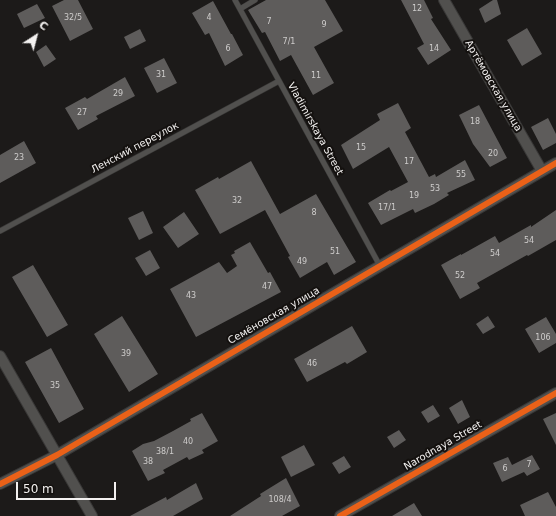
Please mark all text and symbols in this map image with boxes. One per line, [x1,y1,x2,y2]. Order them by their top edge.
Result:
house number: 12 [412,4,422,14]
house number: 32/5 [64,13,82,23]
house number: 4 [206,13,212,23]
north arrow [16,16,56,56]
house number: 7 [266,17,272,27]
text: С [36,18,50,34]
house number: 9 [321,20,327,30]
house number: 7/1 [283,37,295,47]
street label: Артёмовская улица [462,38,524,134]
house number: 6 [225,44,231,54]
house number: 14 [429,44,439,54]
house number: 31 [156,70,166,80]
house number: 11 [311,71,321,81]
street label: Vladimirskaya Street [285,81,345,177]
house number: 29 [113,89,123,99]
house number: 27 [77,108,87,118]
house number: 18 [470,117,480,127]
street label: Ленский переулок [89,120,181,176]
house number: 15 [356,143,366,153]
house number: 20 [488,149,498,159]
house number: 23 [14,153,24,163]
house number: 17 [404,157,414,167]
house number: 55 [456,170,466,180]
house number: 53 [430,184,440,194]
house number: 19 [409,191,419,201]
house number: 32 [232,196,242,206]
house number: 17/1 [378,203,396,213]
house number: 8 [311,208,317,218]
house number: 54 [524,236,534,246]
house number: 51 [330,247,340,257]
house number: 54 [490,249,500,259]
house number: 49 [297,257,307,267]
house number: 52 [455,271,465,281]
house number: 47 [262,282,272,292]
street label: Семёновская улица [226,285,322,347]
house number: 43 [186,291,196,301]
house number: 106 [535,333,551,343]
house number: 39 [121,349,131,359]
house number: 46 [307,359,317,369]
house number: 35 [50,381,60,391]
street label: Narodnaya Street [402,419,484,473]
house number: 40 [183,437,193,447]
house number: 38/1 [156,447,174,457]
house number: 38 [143,457,153,467]
house number: 7 [526,460,532,470]
house number: 6 [502,464,508,474]
scale bar [18,474,118,500]
text: 50 m [23,482,54,496]
house number: 108/4 [268,495,292,505]

